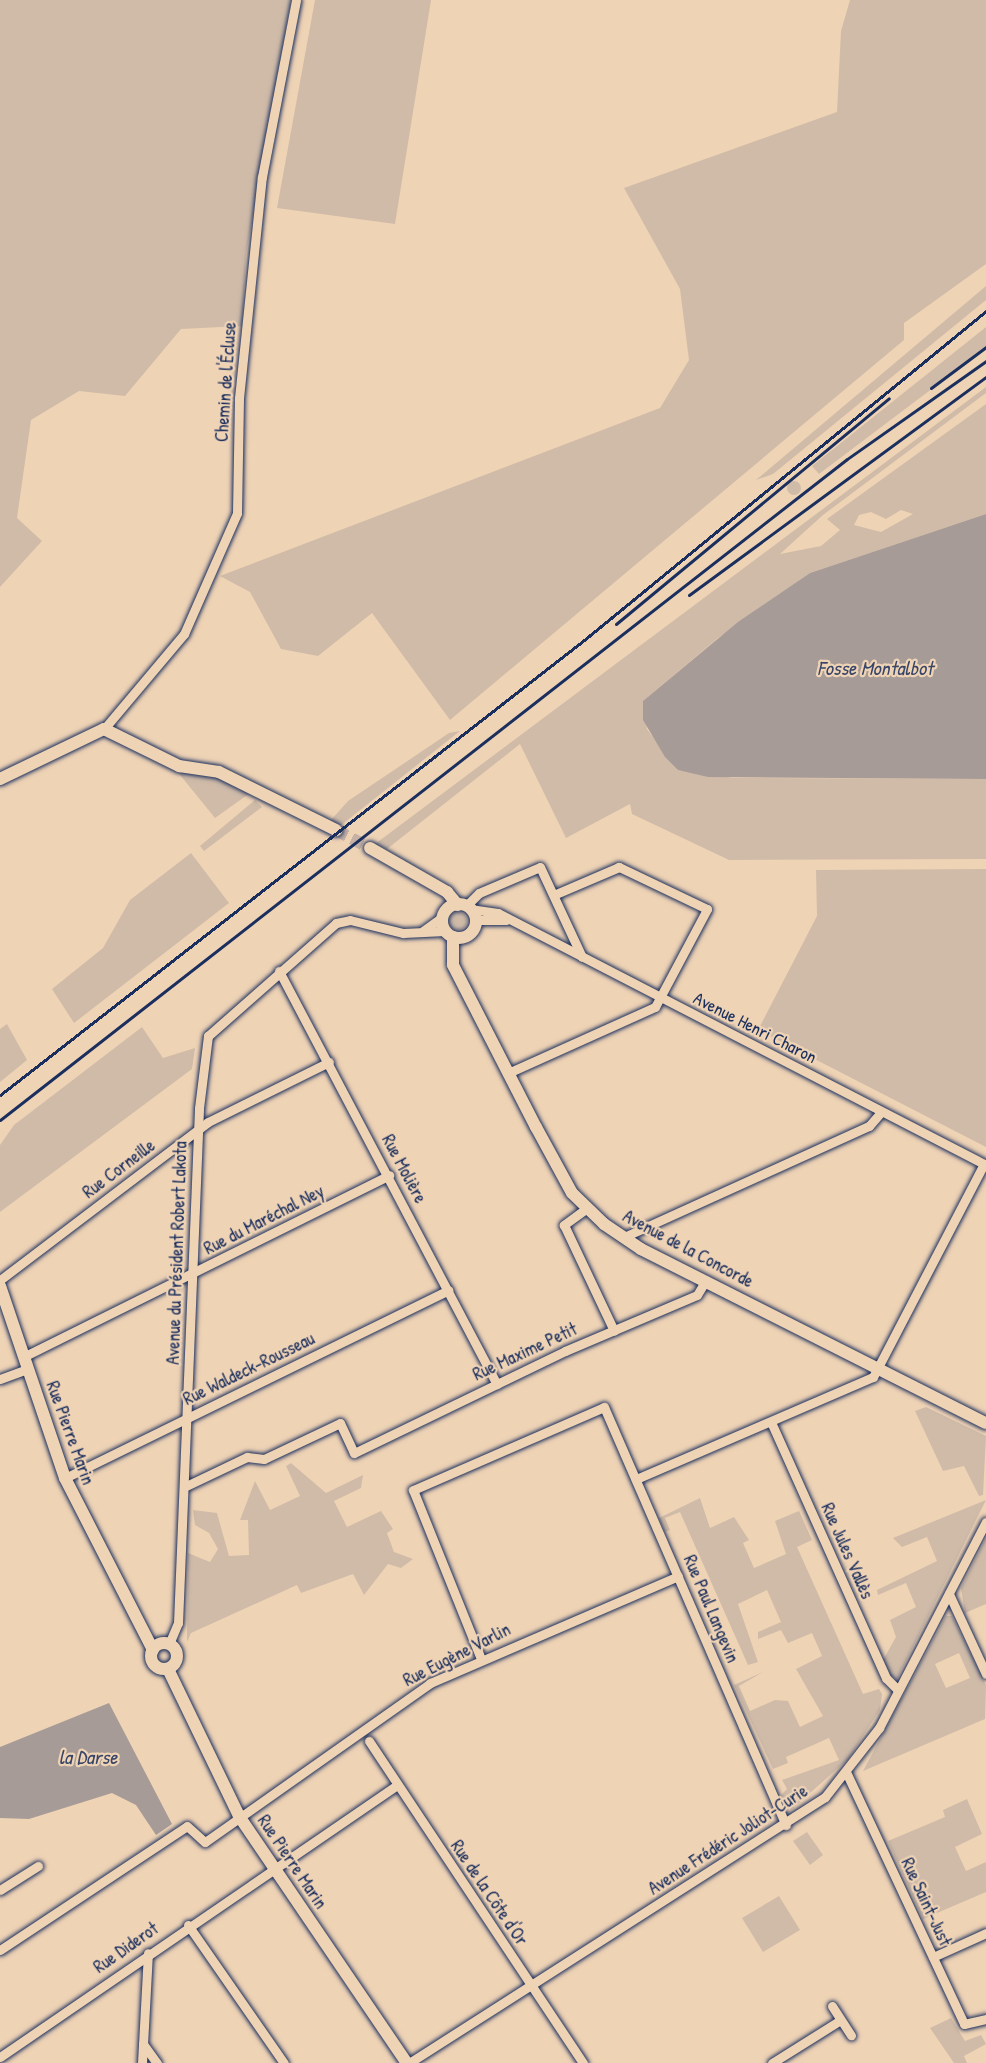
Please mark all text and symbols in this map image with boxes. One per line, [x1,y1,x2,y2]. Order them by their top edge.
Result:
street label: Chemin de l'Écluse [211,321,241,443]
water label: Fosse Montalbot [817,655,933,679]
street label: Avenue Henri Charon [690,988,820,1068]
street label: Rue Molière [377,1131,431,1207]
street label: Rue Corneille [79,1135,159,1203]
street label: Avenue du Président Robert Lakota [162,1141,192,1365]
street label: Rue du Maréchal Ney [200,1180,328,1260]
street label: Avenue de la Concorde [619,1205,757,1293]
street label: Rue Maxime Petit [470,1318,580,1386]
street label: Rue Waldeck-Rousseau [180,1328,318,1410]
street label: Rue Pierre Marin [41,1378,99,1488]
street label: Rue Jules Vallès [816,1500,878,1602]
street label: Rue Paul Langevin [679,1552,743,1666]
street label: Rue Eugène Varlin [400,1619,514,1691]
water label: la Darse [59,1744,117,1768]
street label: Avenue Frédéric Joliot-Curie [644,1780,812,1900]
street label: Rue Pierre Marin [253,1811,331,1913]
street label: Rue de la Côte d'Or [446,1836,532,1950]
street label: Rue Saint-Just [896,1855,956,1949]
street label: Rue Diderot [90,1918,162,1978]

